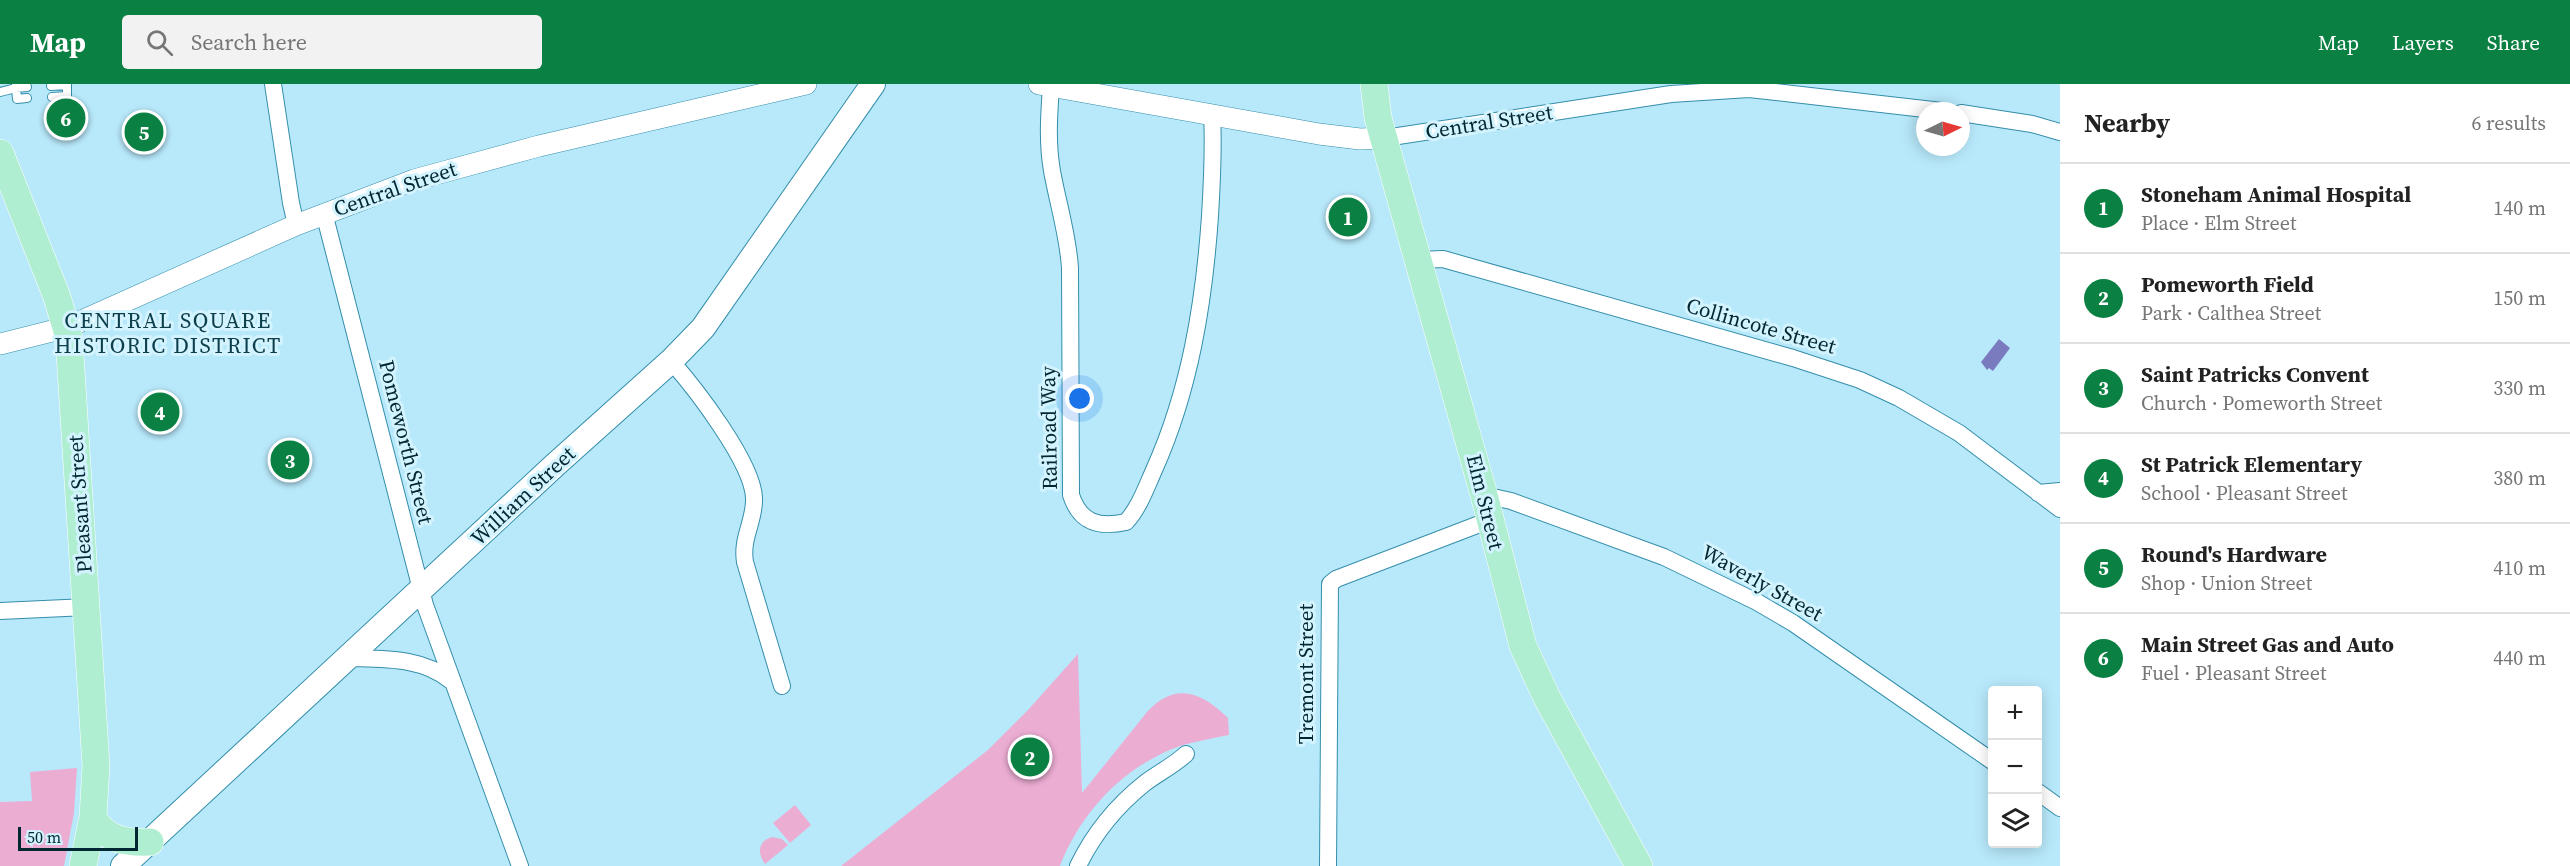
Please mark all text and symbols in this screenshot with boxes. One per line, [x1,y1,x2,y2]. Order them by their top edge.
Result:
search box [122,15,542,69]
text: Map [30,23,86,61]
icon: search [143,26,176,59]
text: Search here [191,27,307,57]
text: Map [2318,28,2359,57]
text: Layers [2392,28,2454,57]
text: Share [2487,28,2540,57]
pin: 6 [46,96,86,141]
street label: Central Street [1423,97,1555,146]
north arrow [1916,102,1970,156]
text: Nearby [2084,105,2170,141]
text: 6 results [2471,109,2546,137]
pin: 5 [124,110,164,154]
street label: Central Street [330,154,460,223]
text: Stoneham Animal Hospital [2141,179,2411,209]
pin: 1 [1328,194,1368,240]
text: 1 [2098,194,2109,222]
text: 140 m [2493,194,2546,222]
text: Place · Elm Street [2141,209,2296,237]
text: Pomeworth Field [2141,269,2314,299]
text: 2 [2098,284,2109,312]
text: 150 m [2493,284,2546,312]
street label: Collincote Street [1683,290,1839,361]
text: Park · Calthea Street [2141,299,2321,327]
district label: CENTRAL SQUARE HISTORIC DISTRICT [54,305,282,360]
street label: Pomeworth Street [372,357,441,527]
text: Saint Patricks Convent [2141,359,2369,389]
street label: Railroad Way [1033,366,1064,490]
text: 3 [2098,374,2109,402]
text: 330 m [2493,374,2546,402]
your location [1065,384,1094,413]
text: Church · Pomeworth Street [2141,389,2382,417]
pin: 4 [140,390,180,434]
street label: Pleasant Street [60,434,99,574]
pin: 3 [270,438,310,482]
street label: William Street [464,439,581,552]
text: St Patrick Elementary [2141,449,2362,479]
street label: Elm Street [1460,451,1511,553]
text: 4 [2098,464,2109,492]
text: 380 m [2493,464,2546,492]
text: School · Pleasant Street [2141,479,2347,507]
street label: Waverly Street [1696,537,1828,628]
text: Round's Hardware [2141,539,2327,569]
text: 5 [2098,554,2109,582]
text: 410 m [2493,554,2546,582]
text: Shop · Union Street [2141,569,2312,597]
street label: Tremont Street [1291,604,1320,744]
text: Main Street Gas and Auto [2141,629,2394,659]
text: 6 [2098,644,2109,672]
text: 440 m [2493,644,2546,672]
text: Fuel · Pleasant Street [2141,659,2326,687]
map controls [1988,686,2042,848]
button: + [1988,686,2042,740]
pin: 2 [1010,734,1050,780]
button: − [1988,740,2042,794]
button: layers [1988,794,2042,848]
scale bar [18,824,138,852]
text: 50 m [27,826,61,848]

